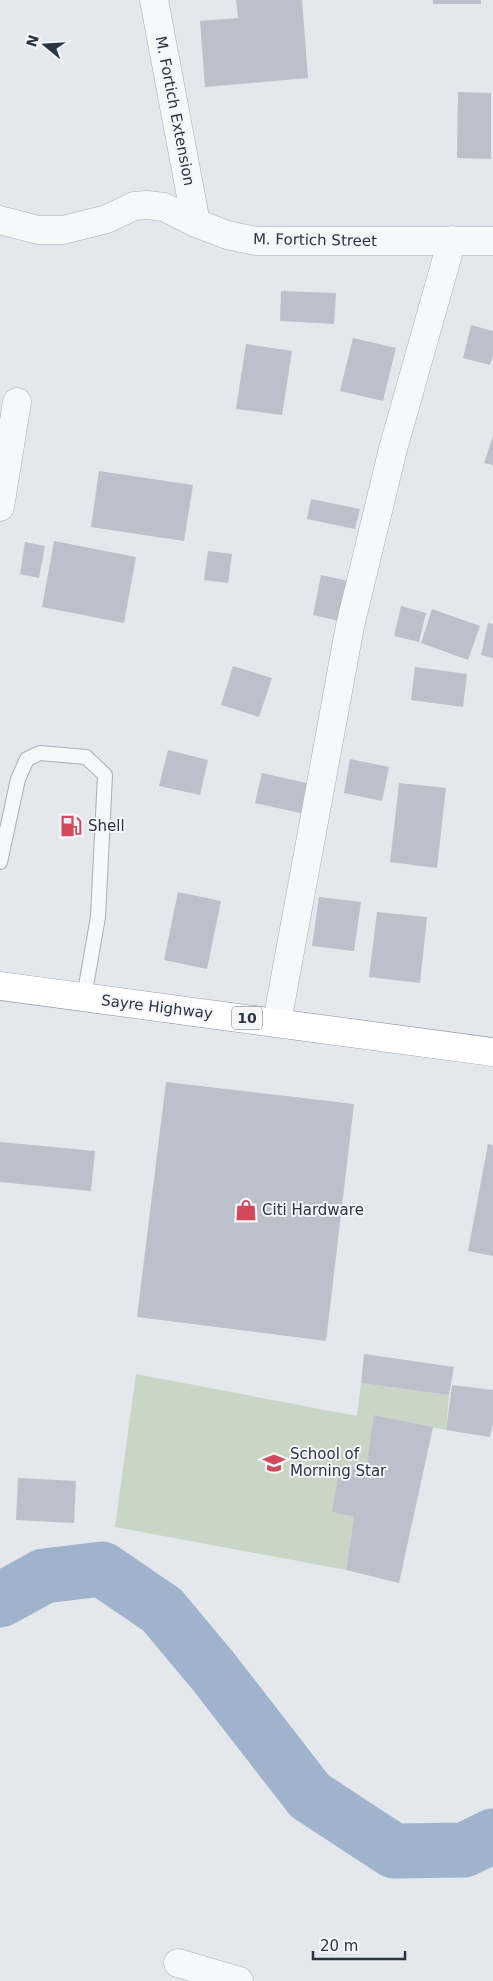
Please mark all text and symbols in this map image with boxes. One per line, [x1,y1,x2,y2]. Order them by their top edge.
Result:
north arrow [20,20,70,70]
text: N [23,33,42,49]
street label: M. Fortich Extension [152,35,198,187]
street label: M. Fortich Street [253,230,377,250]
fuel station icon: Shell [58,813,84,839]
place label: Shell [88,817,125,835]
street label: Sayre Highway [100,991,214,1023]
road number: 10 [232,1006,262,1030]
shop icon: Citi Hardware [233,1197,259,1223]
place label: Citi Hardware [262,1201,364,1219]
place label: School of Morning Star [290,1445,387,1480]
school or university icon: School of Morning Star [261,1450,287,1476]
scale bar [313,1928,406,1960]
text: 20 m [320,1937,358,1955]

